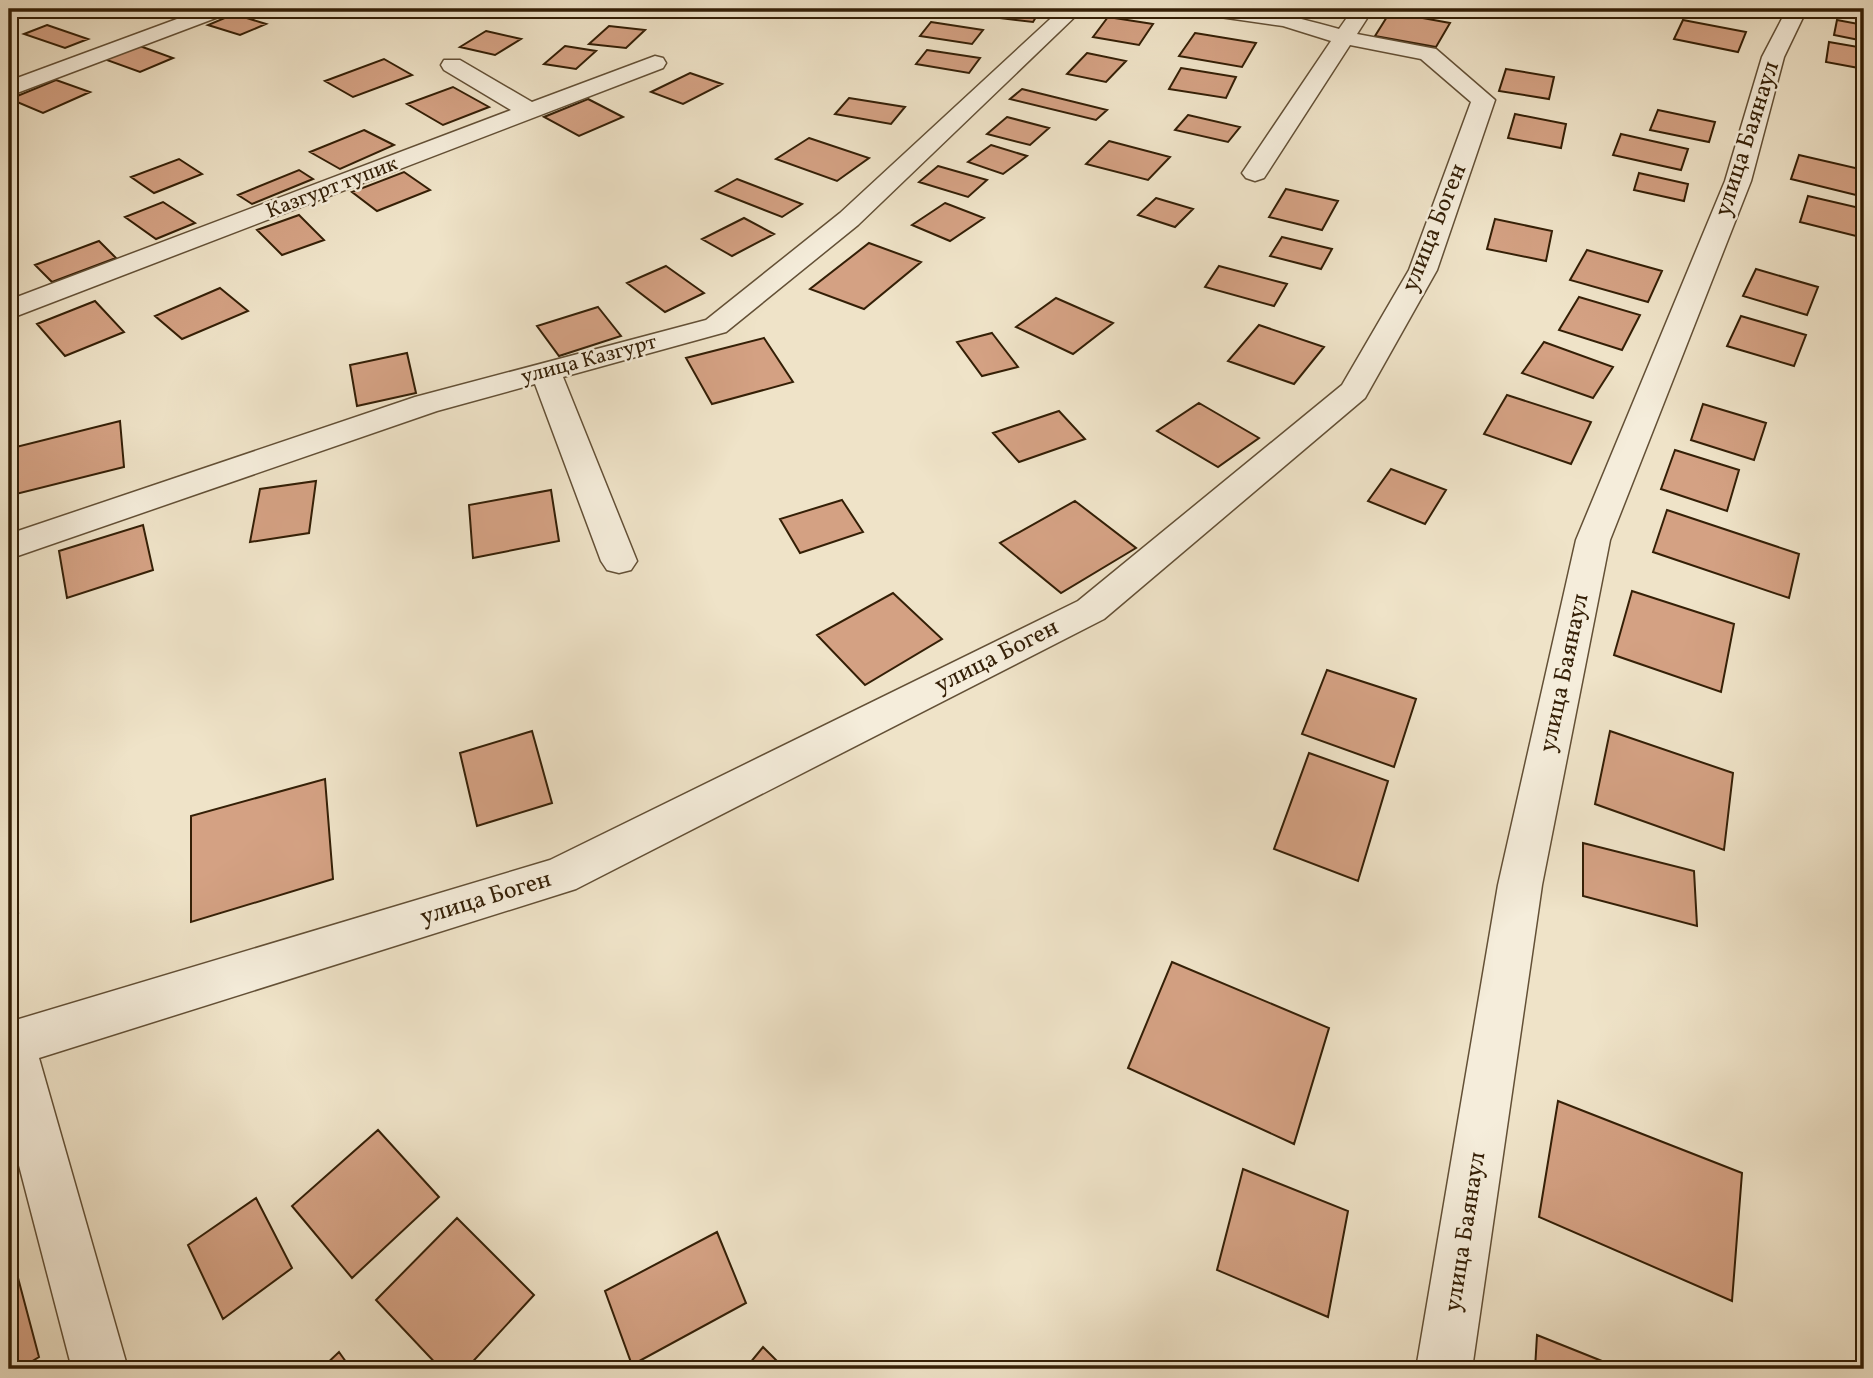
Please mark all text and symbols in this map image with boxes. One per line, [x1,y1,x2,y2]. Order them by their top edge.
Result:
street label: улица Баянаул [1707,57,1789,221]
street label: Казгурт тупик [262,150,402,226]
street label: улица Боген [1394,159,1476,297]
street label: улица Казгурт [518,328,660,392]
street label: улица Баянаул [1532,590,1598,756]
street label: улица Боген [929,611,1065,703]
street label: улица Боген [416,863,556,935]
street label: улица Баянаул [1437,1150,1495,1314]

